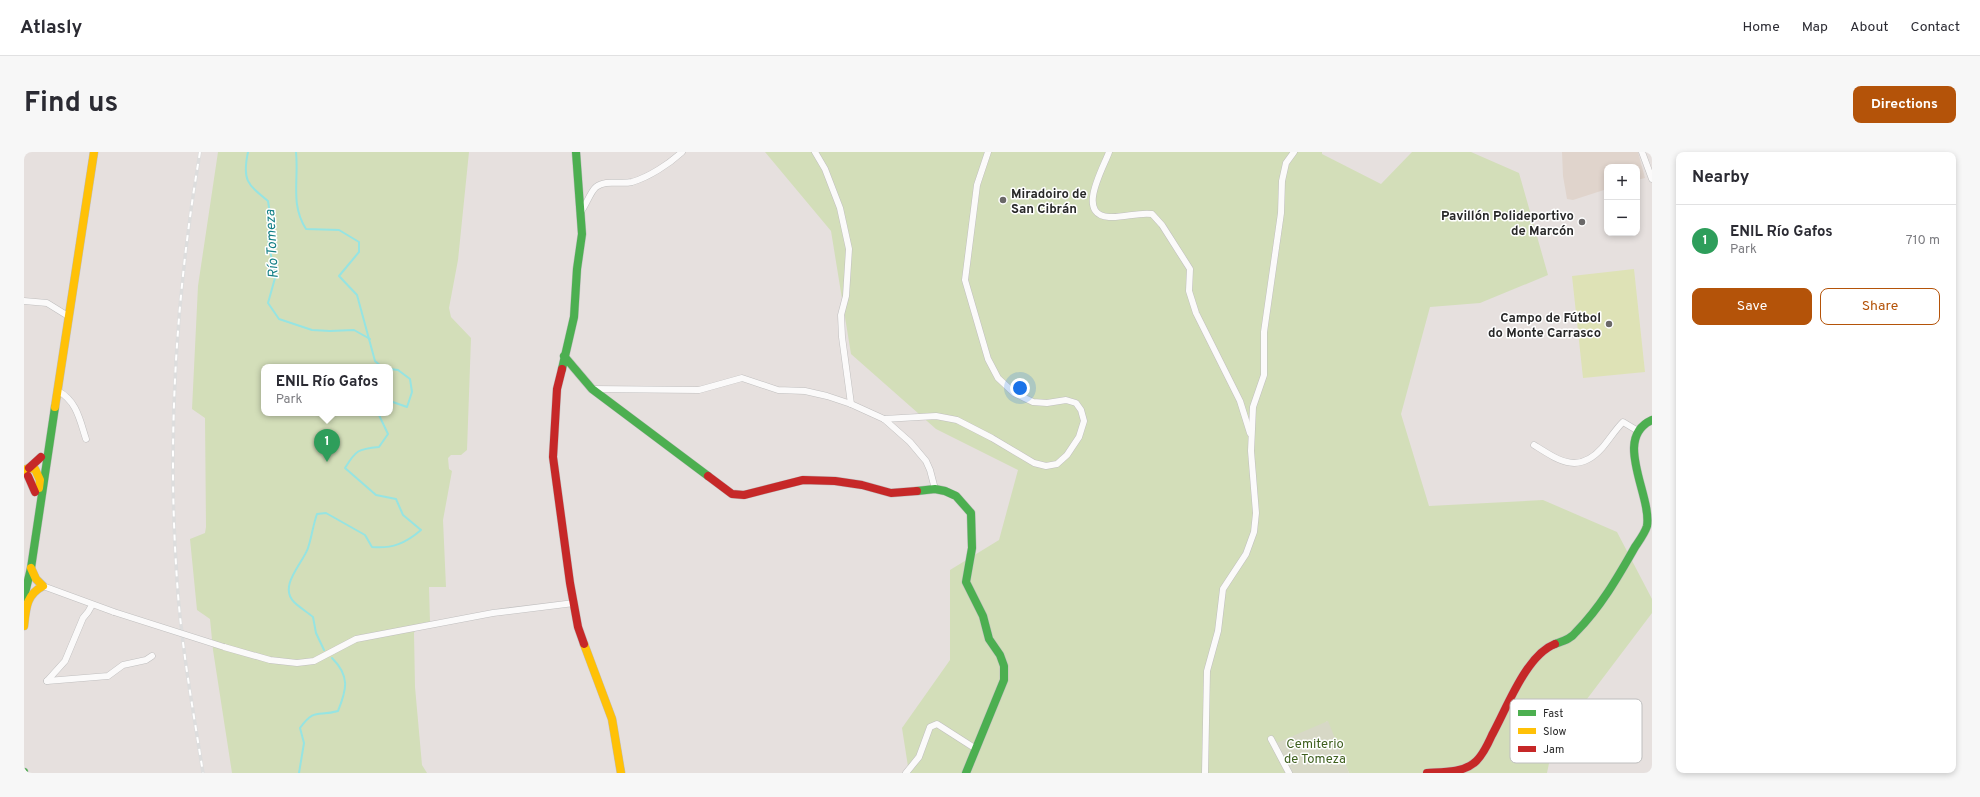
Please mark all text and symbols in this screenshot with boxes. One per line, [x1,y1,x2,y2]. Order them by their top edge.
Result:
text: Atlasly [20,16,82,40]
text: Home [1743,19,1780,36]
text: Map [1802,19,1828,36]
text: About [1850,19,1889,36]
text: Contact [1911,19,1960,36]
text: Find us [24,86,118,122]
button: Directions [1853,86,1956,123]
map controls [1604,164,1640,236]
button: + [1604,164,1640,200]
text: Nearby [1692,167,1749,189]
place label: Miradoiro de San Cibrán [1011,187,1087,218]
marker: Miradoiro de San Cibrán [998,195,1008,205]
button: − [1604,200,1640,236]
water label: Río Tomeza [262,208,283,279]
place label: Pavillón Polideportivo de Marcón [1441,209,1574,240]
marker: Pavillón Polideportivo de Marcón [1577,217,1587,227]
text: ENIL Río Gafos [1730,223,1833,242]
text: 1 [1702,233,1708,249]
text: 710 m [1906,233,1940,249]
text: Park [1730,242,1757,258]
button: Save [1692,288,1812,325]
button: Share [1820,288,1940,325]
place label: Campo de Fútbol do Monte Carrasco [1488,311,1601,342]
marker: Campo de Fútbol do Monte Carrasco [1604,319,1614,329]
popup [261,364,393,416]
text: ENIL Río Gafos [276,373,378,392]
your location [1010,378,1030,398]
text: Park [276,392,303,408]
pin: 1 [314,429,340,462]
legend [1510,699,1642,763]
text: Fast [1543,707,1563,721]
text: Slow [1543,725,1566,739]
park label: Cemiterio de Tomeza [1284,737,1346,768]
text: Jam [1543,743,1564,757]

